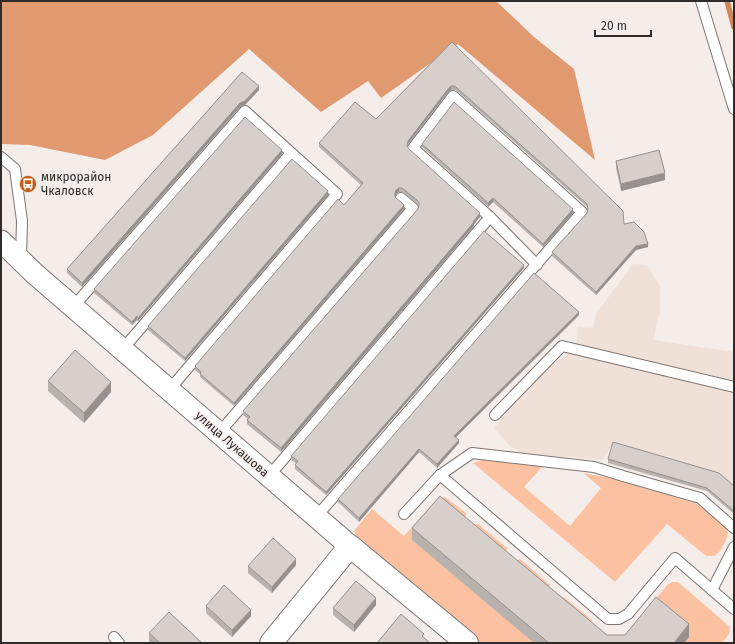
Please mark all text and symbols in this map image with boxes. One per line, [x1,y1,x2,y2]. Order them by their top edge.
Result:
scale bar [595,12,651,38]
text: 20 m [601,19,627,33]
place label: микрорайон Чкаловск [41,170,111,198]
bus stop icon: микрорайон Чкаловск [18,174,38,194]
street label: улица Лукашова [192,408,272,480]

